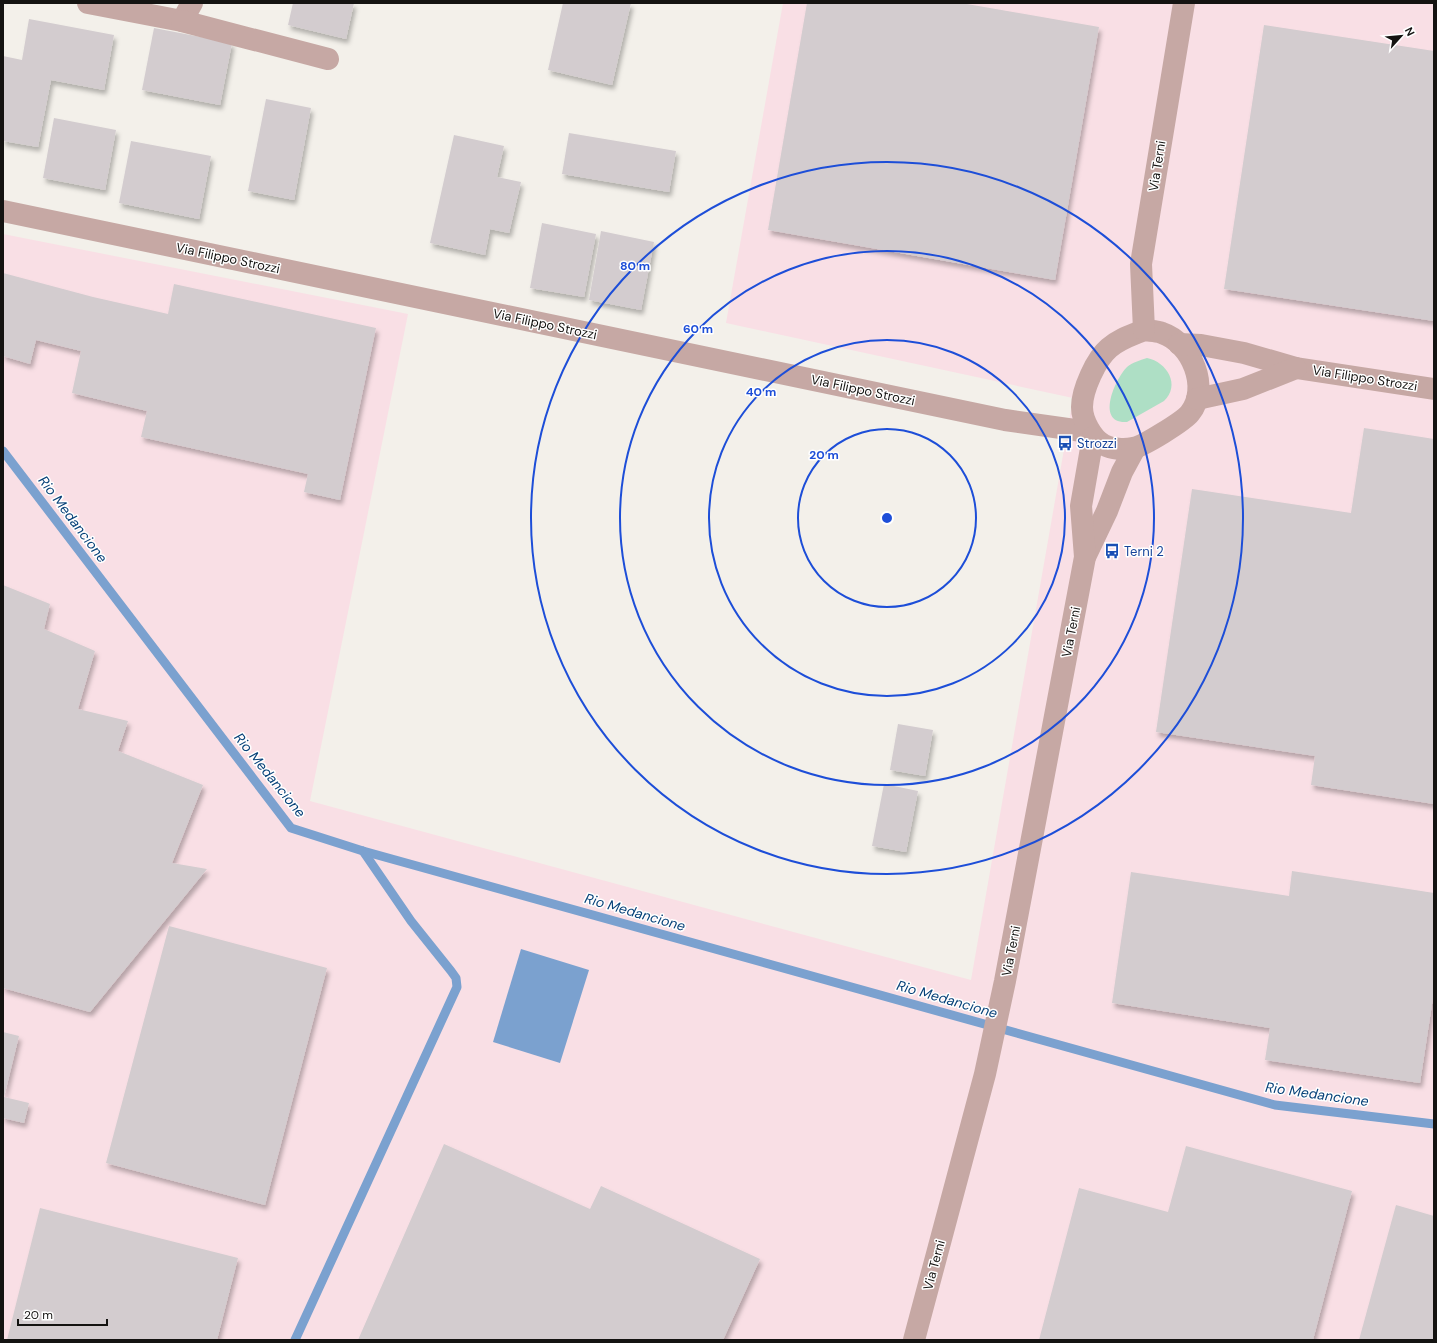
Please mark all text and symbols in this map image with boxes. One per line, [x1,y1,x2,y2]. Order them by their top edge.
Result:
north arrow [1381,16,1421,56]
text: N [1402,25,1418,38]
street label: Via Terni [1145,139,1169,193]
street label: Via Filippo Strozzi [174,239,282,277]
text: 80 m [620,258,650,274]
street label: Via Filippo Strozzi [491,305,599,343]
text: 60 m [683,321,713,337]
street label: Via Filippo Strozzi [1311,361,1419,395]
street label: Via Filippo Strozzi [809,371,917,409]
text: 40 m [746,384,776,400]
bus stop icon: Strozzi [1056,434,1074,452]
place label: Strozzi [1077,435,1117,452]
text: 20 m [809,447,839,463]
water label: Rio Medancione [35,472,111,566]
centre of rings [880,511,894,525]
bus stop icon: Terni 2 [1103,542,1121,560]
place label: Terni 2 [1124,543,1164,560]
street label: Via Terni [1058,605,1084,659]
water label: Rio Medancione [230,729,310,821]
water label: Rio Medancione [583,889,687,935]
street label: Via Terni [998,924,1024,978]
water label: Rio Medancione [895,976,999,1022]
water label: Rio Medancione [1264,1078,1370,1110]
street label: Via Terni [919,1238,949,1292]
scale bar [18,1301,107,1327]
text: 20 m [24,1307,53,1323]

